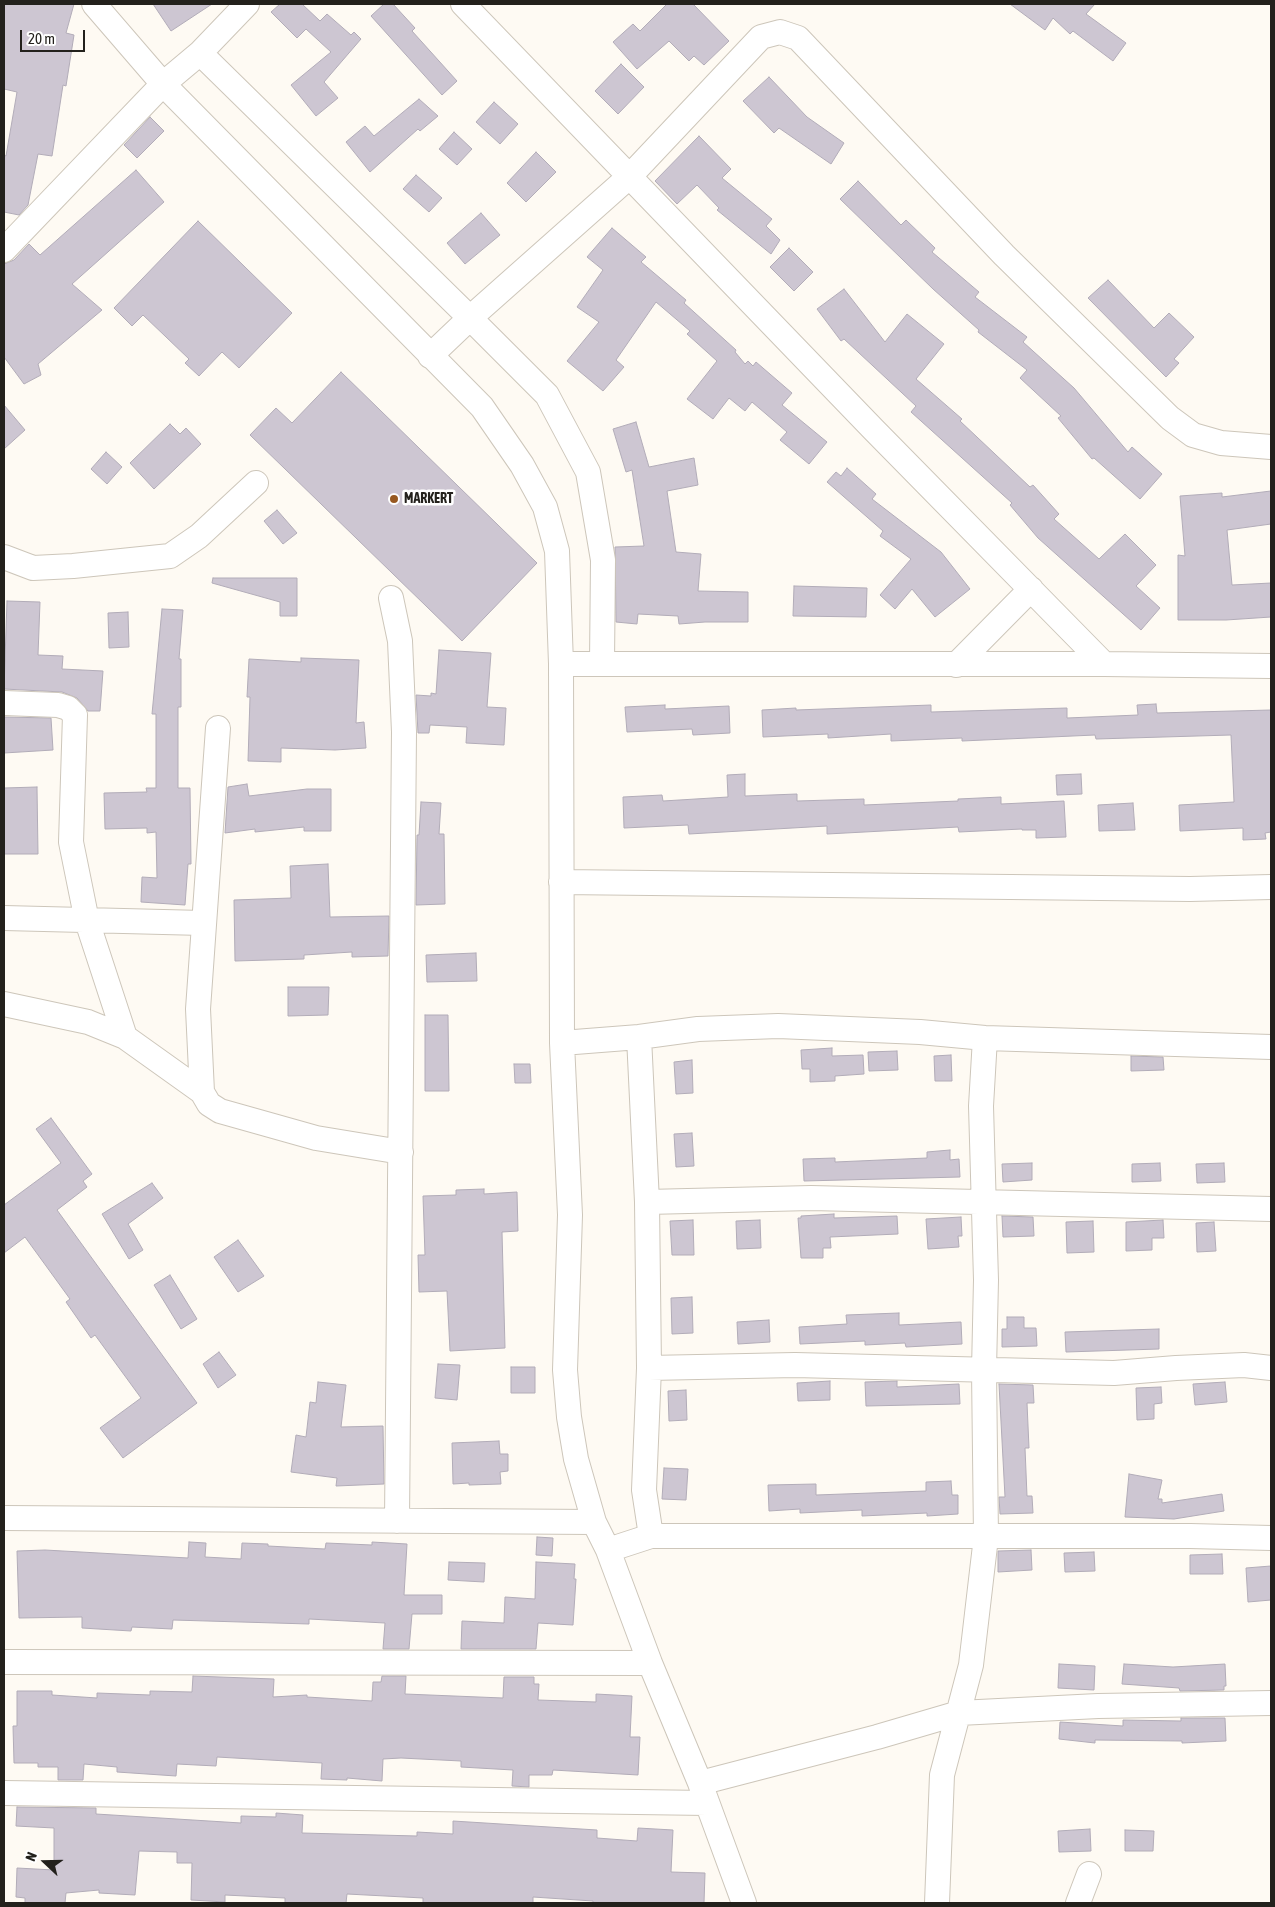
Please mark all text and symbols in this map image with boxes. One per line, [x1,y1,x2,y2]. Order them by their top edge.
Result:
scale bar [22,20,88,52]
text: 20 m [28,30,55,47]
place label: MARKERT [404,491,453,507]
marker: MARKERT [388,493,400,505]
north arrow [20,1837,70,1887]
text: N [22,1850,40,1863]

